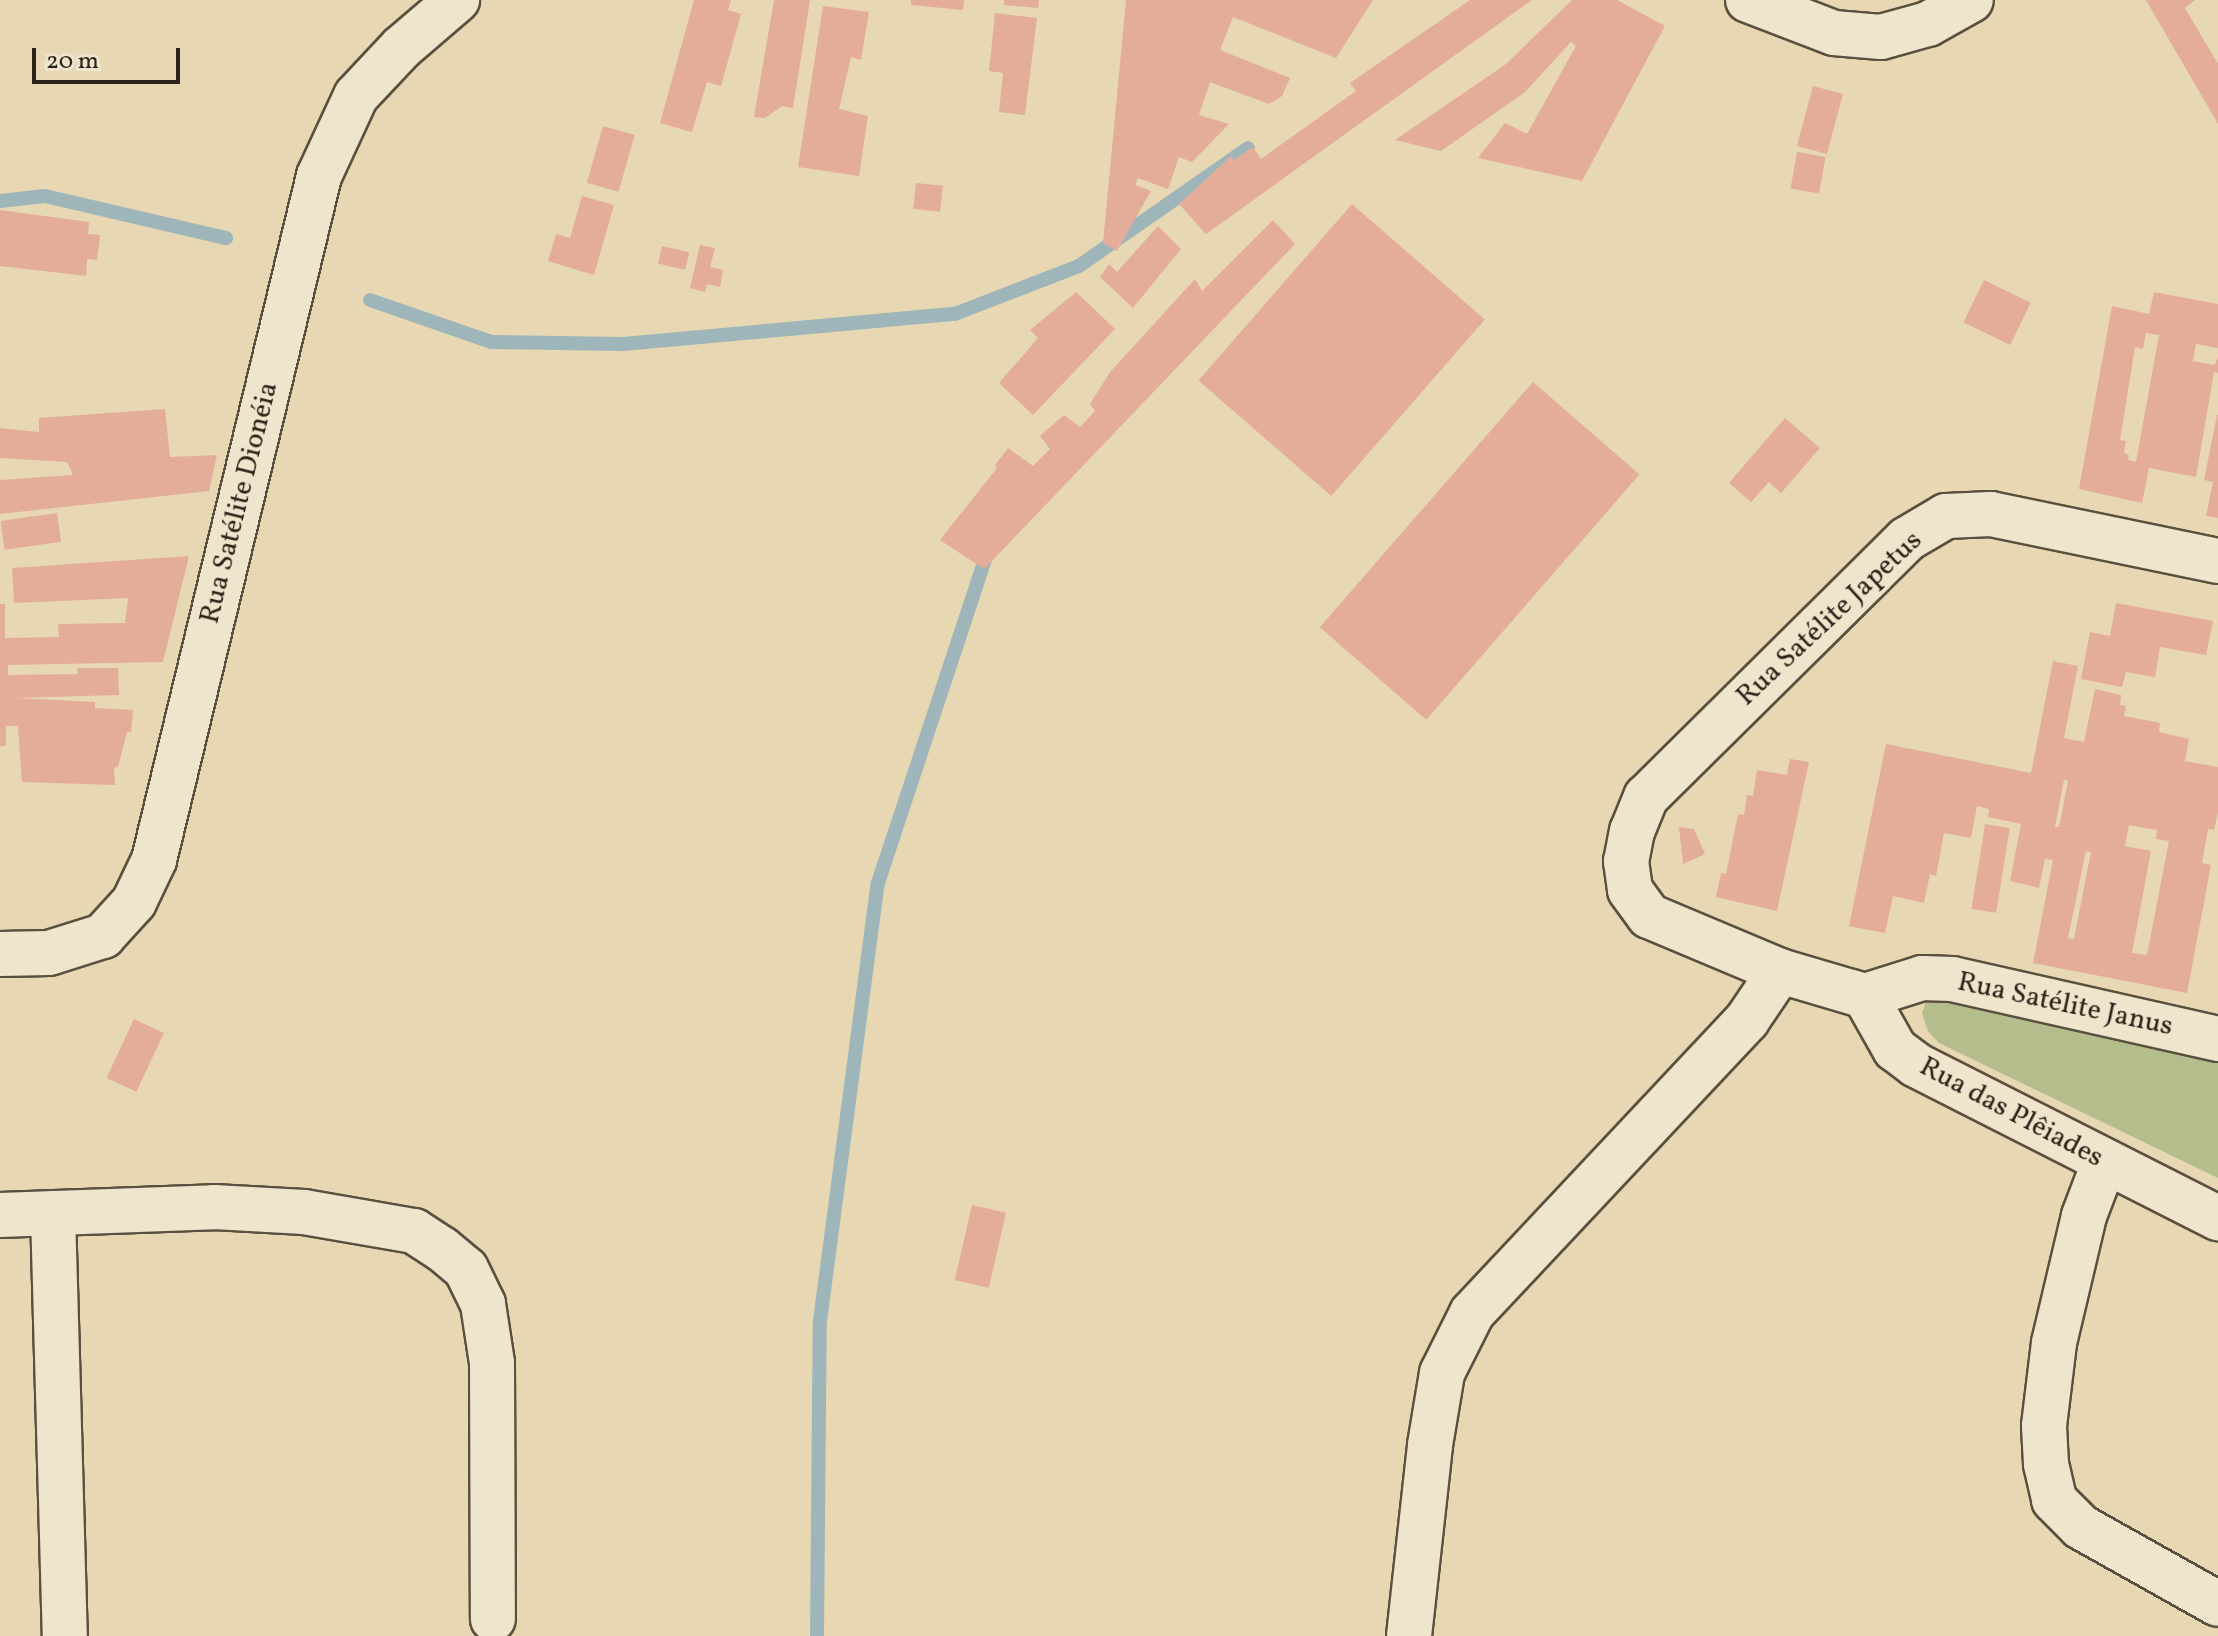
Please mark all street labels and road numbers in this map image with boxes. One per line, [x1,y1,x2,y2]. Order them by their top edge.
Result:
street label: Rua Satélite Dionéia [194,379,286,627]
street label: Rua Satélite Japetus [1730,524,1930,714]
street label: Rua Satélite Janus [1954,966,2176,1044]
street label: Rua das Plêiades [1913,1050,2109,1176]

